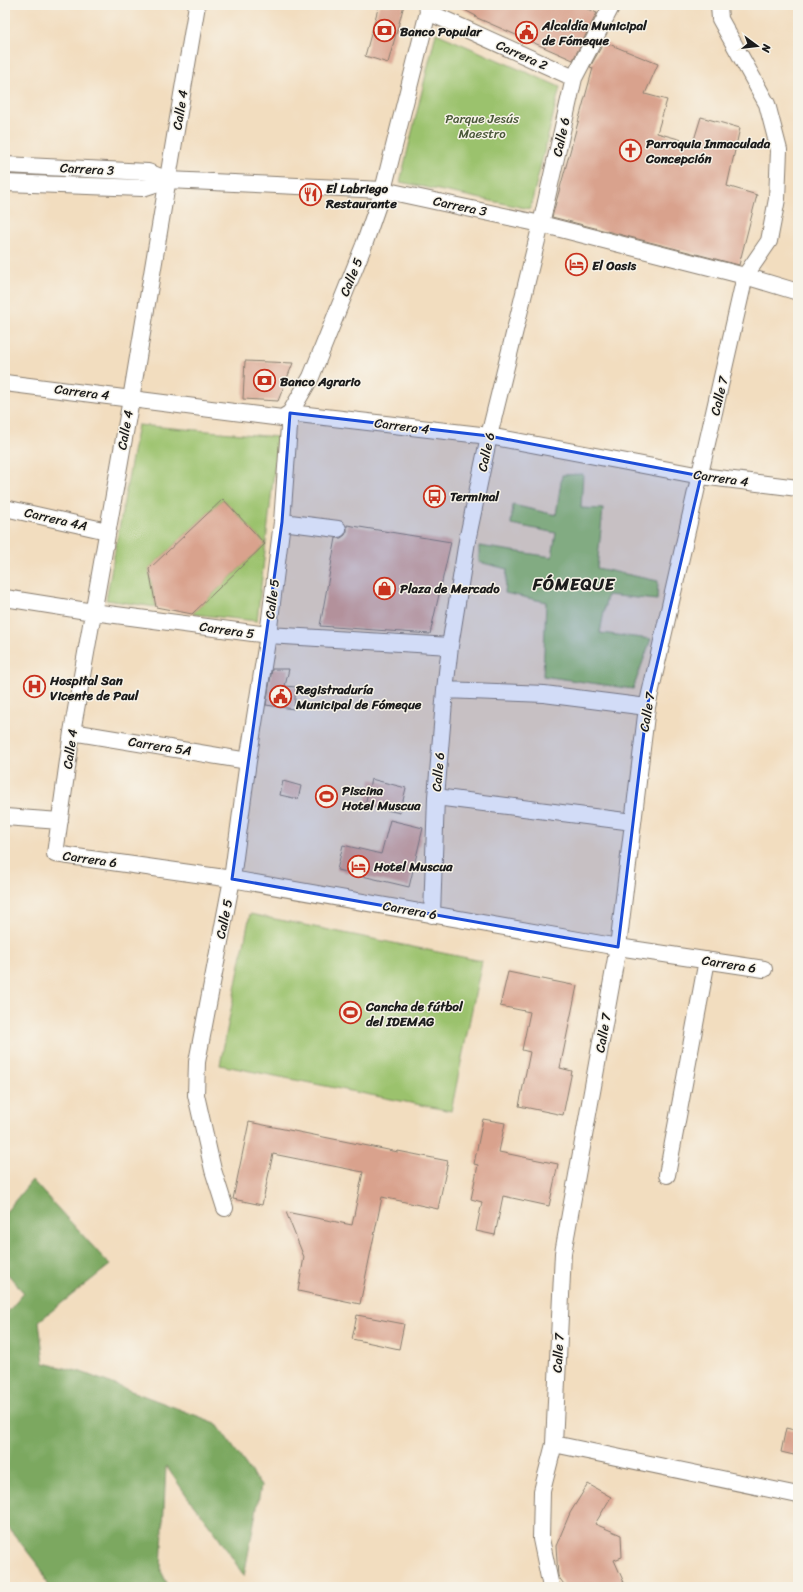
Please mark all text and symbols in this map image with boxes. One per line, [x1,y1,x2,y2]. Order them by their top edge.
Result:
place label: Alcaldía Municipal de Fómeque [541,14,648,52]
bank icon: Banco Popular [372,18,398,44]
public building icon: Alcaldía Municipal de Fómeque [514,19,540,45]
place label: Banco Popular [400,20,483,43]
north arrow [737,26,777,66]
street label: Carrera 2 [492,33,552,77]
text: N [756,41,777,55]
street label: Calle 4 [165,88,195,132]
park label: Parque Jesús Maestro [445,107,520,145]
street label: Calle 6 [546,115,576,159]
place label: Parroquia Inmaculada Concepción [645,132,771,170]
church icon: Parroquia Inmaculada Concepción [618,137,644,163]
street label: Carrera 3 [59,156,115,182]
place label: El Labriego Restaurante [325,177,397,215]
restaurant icon: El Labriego Restaurante [298,182,324,208]
street label: Carrera 3 [431,189,489,223]
hotel icon: El Oasis [564,252,590,278]
street label: Calle 5 [333,254,369,300]
place label: El Oasis [592,254,637,277]
bank icon: Banco Agrario [252,368,278,394]
place label: Banco Agrario [280,370,361,393]
street label: Calle 7 [703,373,735,418]
street label: Carrera 4 [53,377,111,407]
street label: Calle 4 [110,408,140,452]
street label: Carrera 4 [373,411,431,441]
street label: Calle 6 [471,430,501,474]
street label: Carrera 4 [692,463,750,493]
bus stop icon: Terminal [422,483,448,509]
place label: Terminal [450,485,500,508]
street label: Carrera 4A [22,501,90,537]
district label: FÓMEQUE [532,569,616,599]
shop icon: Plaza de Mercado [371,575,397,601]
place label: Plaza de Mercado [400,577,500,600]
street label: Calle 5 [258,578,286,620]
street label: Carrera 5 [198,615,256,645]
place label: Hospital San Vicente de Paul [49,669,140,707]
hospital icon: Hospital San Vicente de Paul [22,674,48,700]
place label: Registraduría Municipal de Fómeque [295,678,422,716]
public building icon: Registraduría Municipal de Fómeque [268,683,294,709]
street label: Calle 7 [633,689,662,733]
street label: Calle 4 [56,727,84,771]
street label: Carrera 5A [127,730,193,762]
street label: Calle 6 [425,751,451,793]
place label: Piscina Hotel Muscua [341,779,421,817]
sports icon: Piscina Hotel Muscua [314,784,340,810]
street label: Carrera 6 [61,844,119,874]
hotel icon: Hotel Muscua [345,853,371,879]
place label: Hotel Muscua [373,855,453,878]
street label: Carrera 6 [381,894,439,926]
street label: Calle 5 [209,897,239,941]
street label: Carrera 6 [700,948,758,980]
place label: Cancha de fútbol del IDEMAG [365,995,464,1033]
sports icon: Cancha de fútbol del IDEMAG [338,1000,364,1026]
street label: Calle 7 [588,1010,618,1054]
street label: Calle 7 [545,1331,571,1373]

